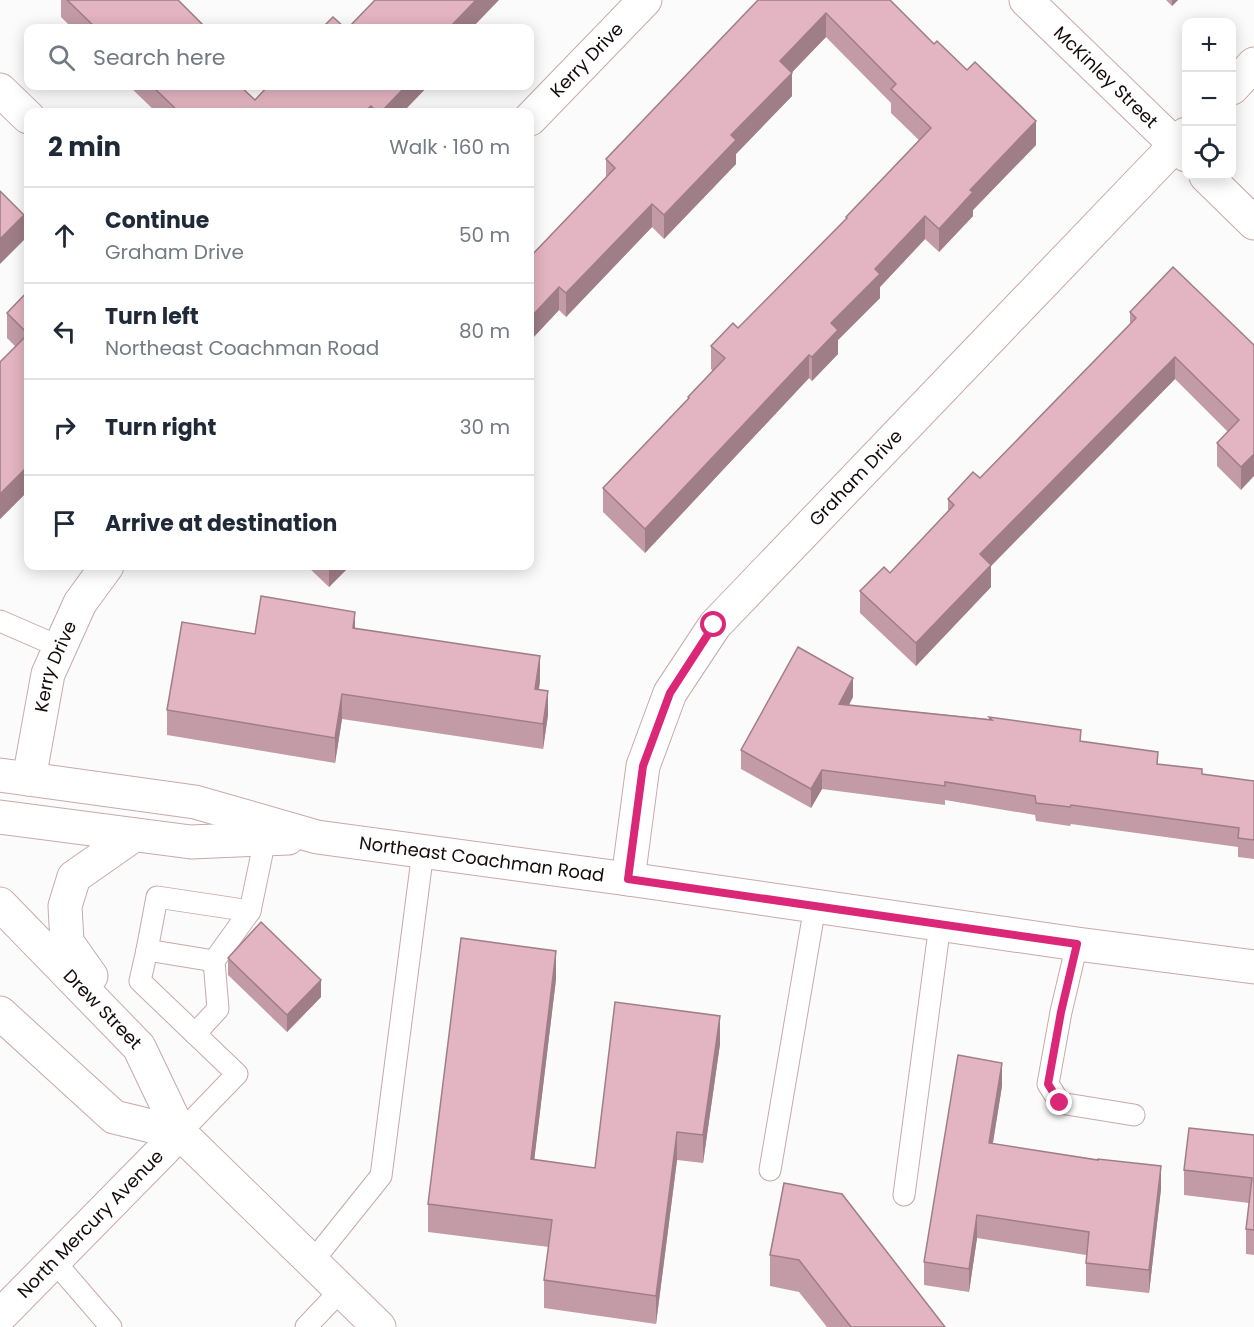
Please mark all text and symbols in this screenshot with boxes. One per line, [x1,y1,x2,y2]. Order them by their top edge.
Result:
street label: Kerry Drive [544,17,629,103]
map controls [1182,18,1236,180]
button: + [1182,18,1236,72]
street label: McKinley Street [1048,20,1164,133]
search box [24,24,534,90]
icon: search [45,41,78,74]
text: Search here [93,42,226,73]
button: − [1182,72,1236,126]
button: locate [1182,126,1236,180]
text: 2 min [48,129,121,165]
text: Walk · 160 m [389,133,510,161]
text: Continue [105,205,209,236]
icon: ahead [48,219,81,252]
text: 50 m [459,221,510,249]
text: Graham Drive [105,238,244,266]
text: Turn left [105,301,199,332]
icon: left [48,315,81,348]
text: 80 m [459,317,510,345]
text: Northeast Coachman Road [105,334,379,362]
icon: right [48,411,81,444]
text: Turn right [105,412,216,443]
text: 30 m [460,413,510,441]
street label: Graham Drive [803,424,908,532]
icon: arrive [48,507,81,540]
text: Arrive at destination [105,508,337,539]
route start [700,611,726,637]
street label: Kerry Drive [28,617,82,714]
street label: Northeast Coachman Road [358,830,606,888]
street label: Drew Street [58,963,148,1055]
route end [1046,1089,1072,1115]
street label: North Mercury Avenue [11,1144,169,1303]

